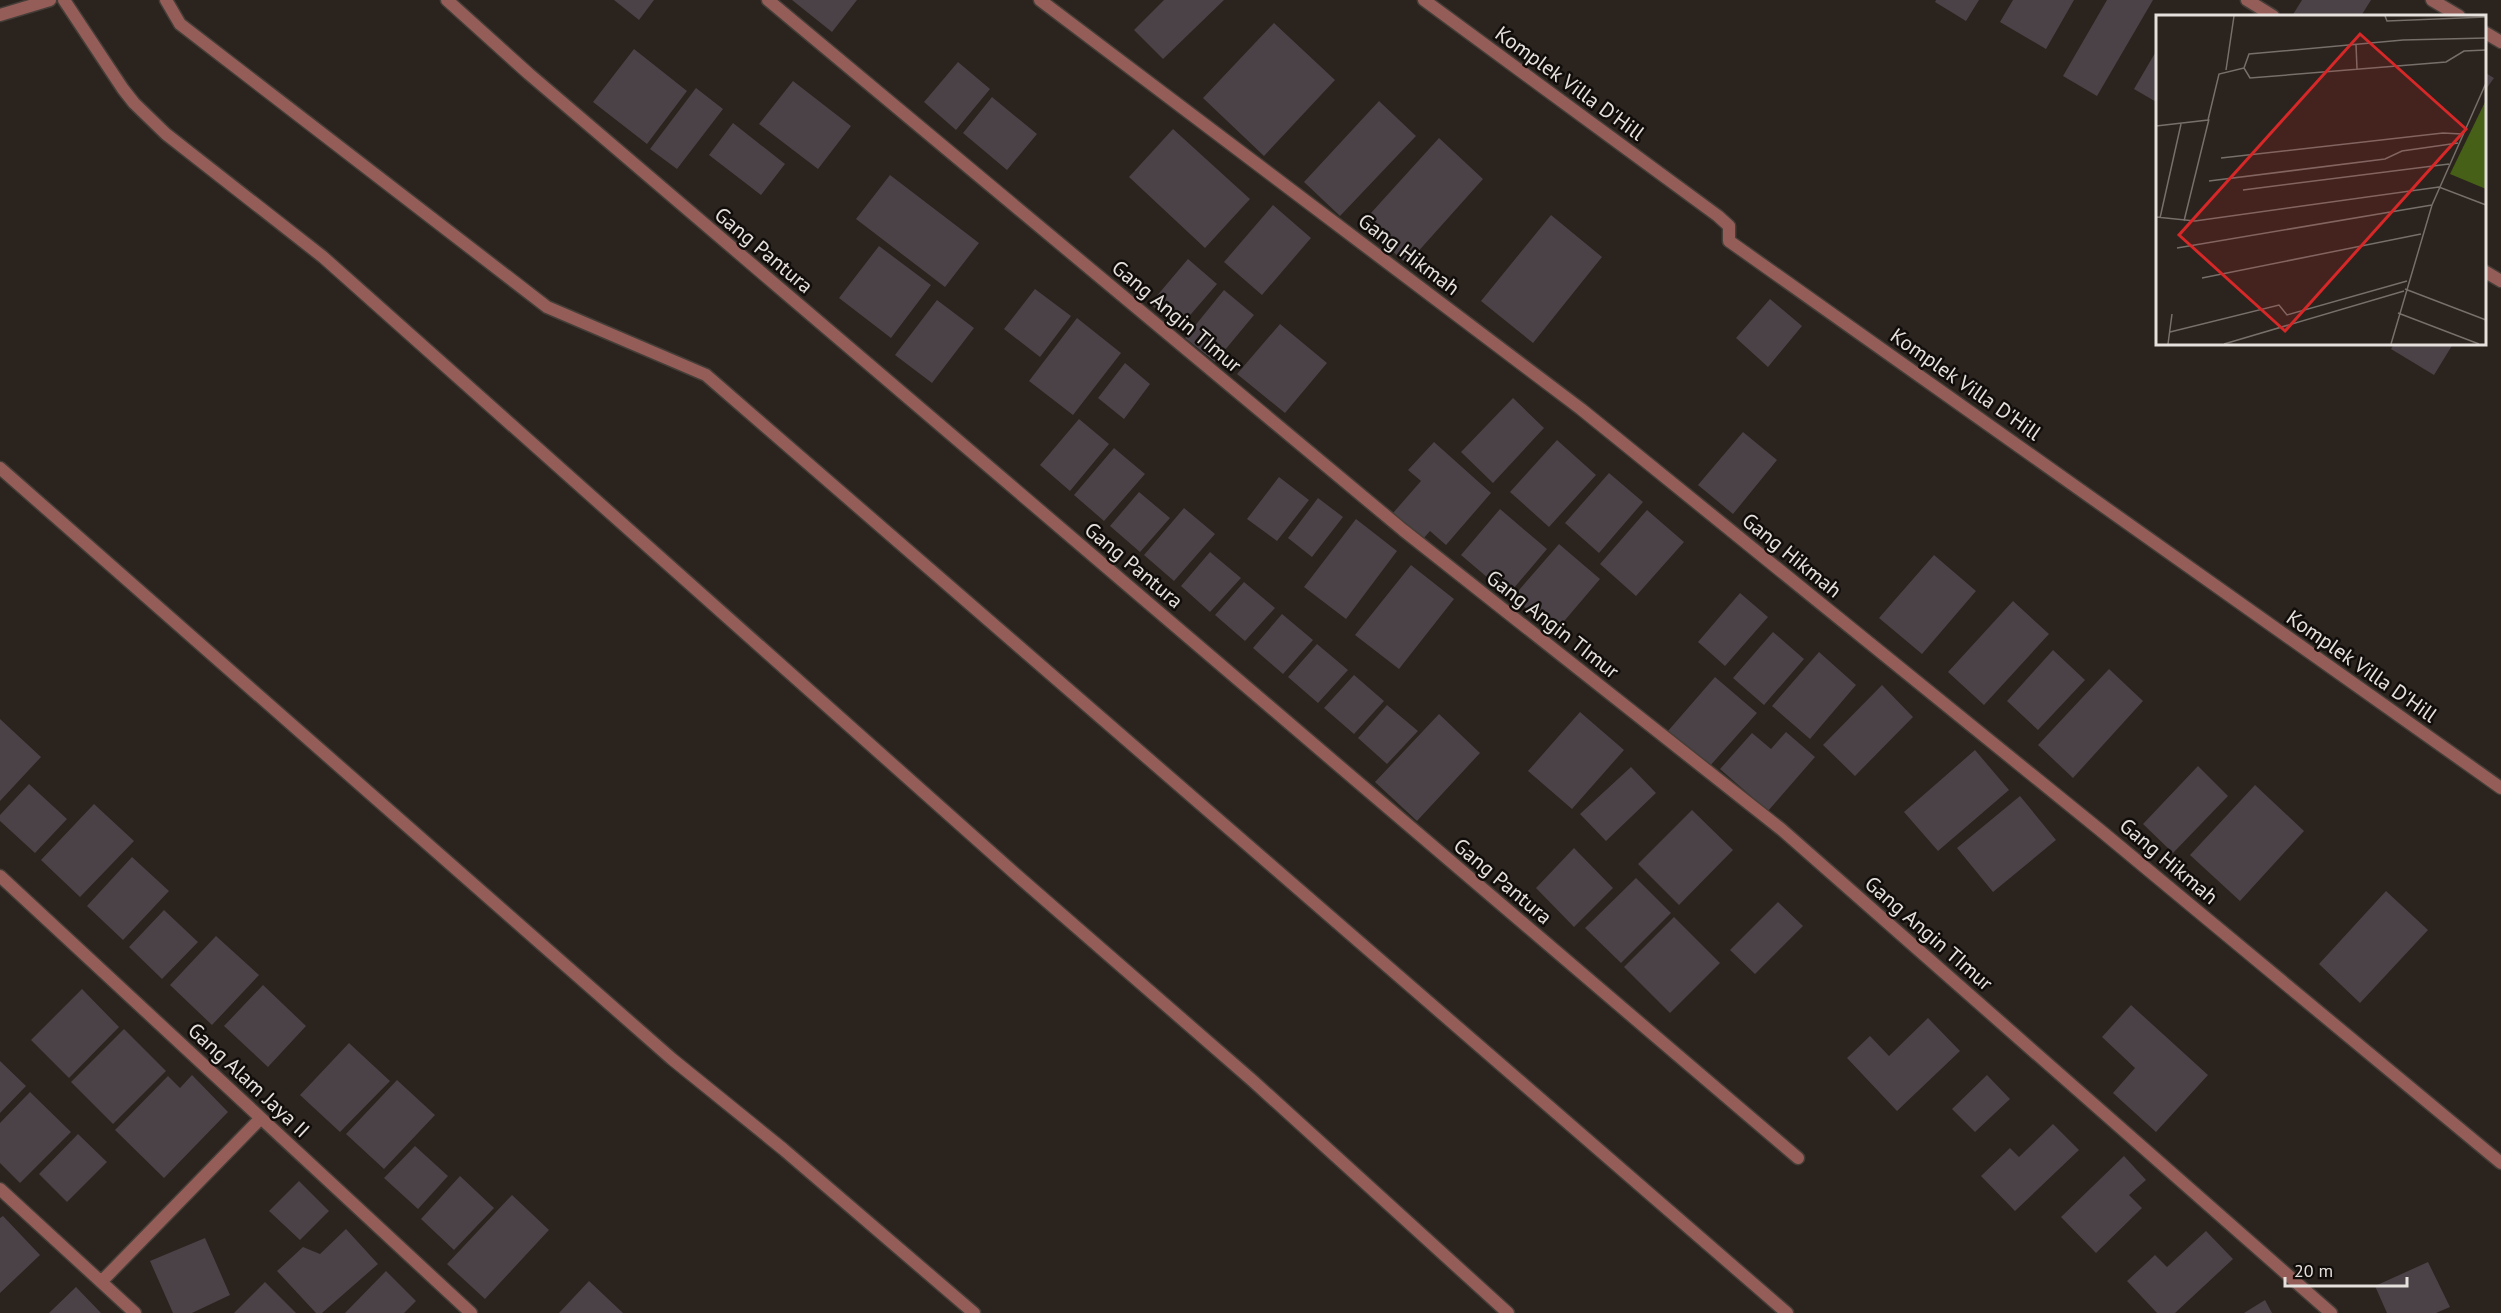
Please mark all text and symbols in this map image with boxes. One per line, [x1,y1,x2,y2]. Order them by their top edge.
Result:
inset map [2156,15,2486,345]
street label: Komplek Villa D'Hill [1490,20,1650,146]
street label: Gang Pantura [709,201,819,299]
street label: Gang Hikmah [1353,207,1465,301]
street label: Gang Angin TImur [1107,254,1247,378]
street label: Komplek Villa D'Hill [1885,322,2047,446]
street label: Gang Hikmah [1737,507,1847,603]
street label: Gang Pantura [1079,516,1189,614]
street label: Gang Angin TImur [1481,564,1625,684]
street label: Komplek Villa D'Hill [2281,604,2443,728]
street label: Gang Hikmah [2114,812,2224,910]
street label: Gang Pantura [1448,832,1558,930]
street label: Gang Angin TImur [1859,870,1999,996]
street label: Gang Alam Jaya II [182,1017,316,1143]
scale bar [2285,1250,2406,1288]
text: 20 m [2294,1259,2333,1282]

